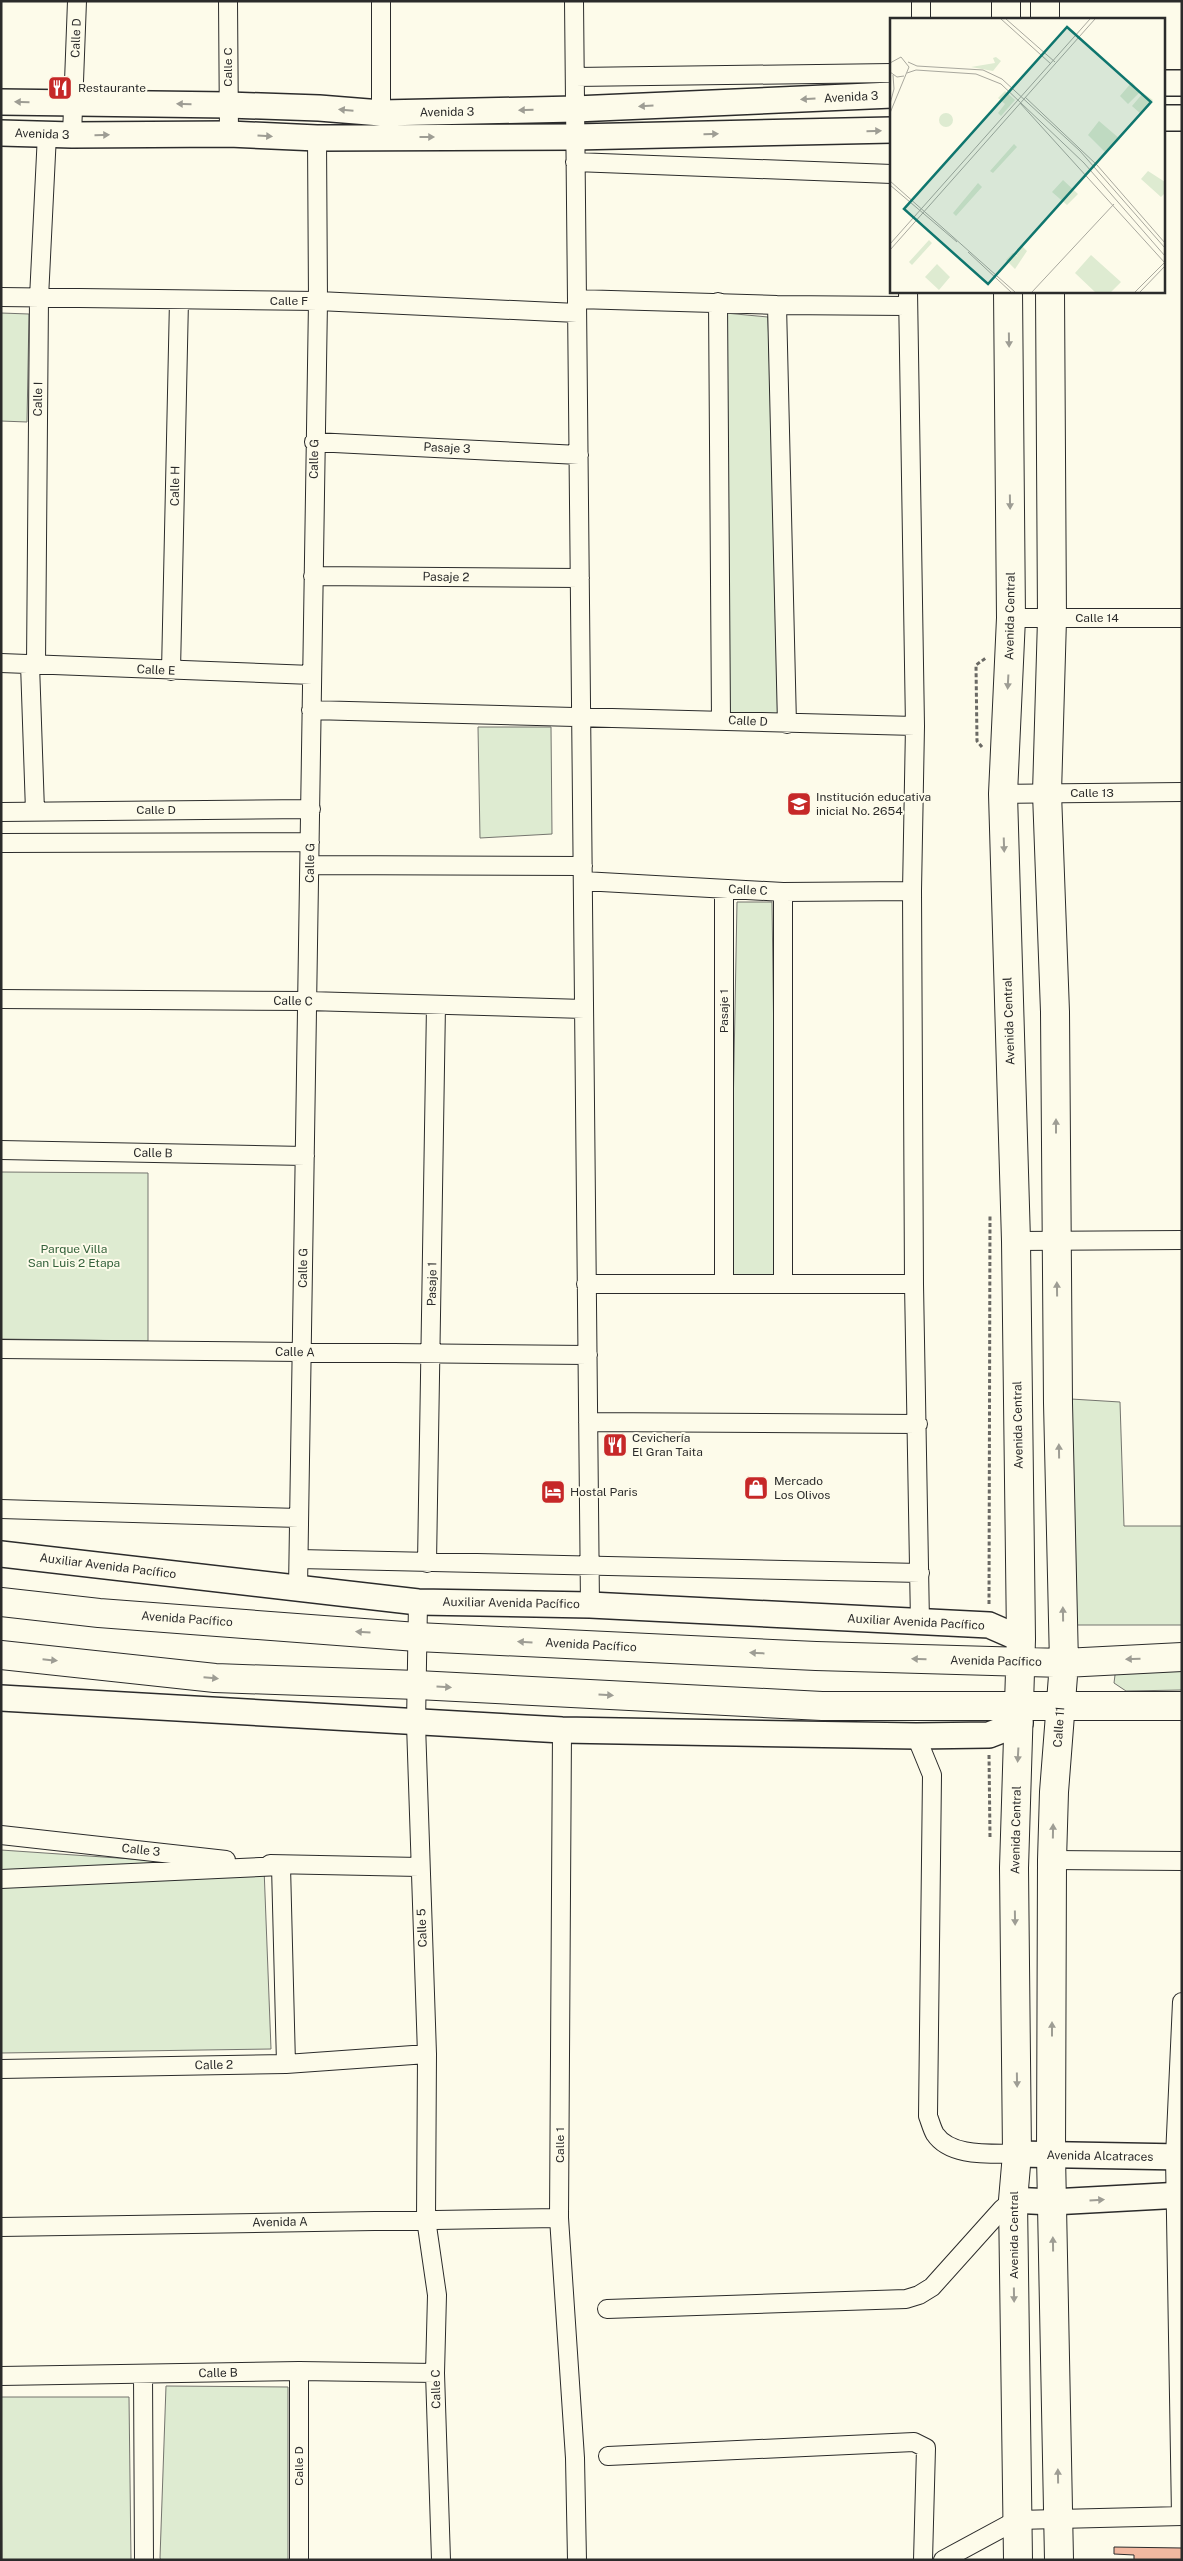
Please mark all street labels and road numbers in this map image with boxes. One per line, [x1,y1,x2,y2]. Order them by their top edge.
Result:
street label: Calle D [68,18,84,58]
street label: Calle C [221,47,235,87]
street label: Avenida 3 [823,89,879,105]
street label: Avenida 3 [420,105,474,119]
street label: Avenida 3 [14,126,70,142]
street label: Calle F [270,294,308,308]
street label: Calle I [31,382,45,416]
street label: Calle G [307,439,321,479]
street label: Pasaje 3 [423,440,471,456]
street label: Calle H [168,466,182,506]
street label: Pasaje 2 [422,570,470,584]
street label: Avenida Central [1002,571,1018,660]
street label: Calle 14 [1075,611,1119,625]
street label: Calle E [136,662,176,678]
street label: Calle D [728,713,768,729]
street label: Calle 13 [1070,786,1114,800]
street label: Calle D [136,803,176,817]
street label: Calle G [303,843,317,883]
street label: Calle C [728,882,768,898]
street label: Avenida Central [1000,976,1018,1065]
street label: Pasaje 1 [717,989,731,1033]
street label: Calle C [273,994,313,1008]
street label: Calle B [133,1146,173,1160]
street label: Calle G [296,1248,310,1288]
street label: Pasaje 1 [425,1262,439,1306]
street label: Calle A [275,1345,315,1359]
street label: Avenida Central [1010,1380,1026,1469]
street label: Auxiliar Avenida Pacífico [39,1551,177,1581]
street label: Auxiliar Avenida Pacífico [442,1595,580,1611]
street label: Avenida Pacífico [141,1609,233,1629]
street label: Auxiliar Avenida Pacífico [847,1611,985,1633]
street label: Avenida Pacífico [545,1636,637,1654]
street label: Avenida Pacífico [950,1653,1042,1669]
street label: Calle 11 [1051,1706,1067,1748]
street label: Avenida Central [1008,1785,1024,1874]
street label: Calle 3 [121,1841,161,1859]
street label: Calle 5 [414,1908,430,1948]
street label: Calle 2 [195,2058,233,2072]
street label: Calle 1 [553,2127,567,2163]
street label: Avenida Alcatraces [1046,2148,1154,2164]
street label: Avenida Central [1007,2191,1021,2279]
street label: Avenida A [252,2215,308,2229]
street label: Calle B [198,2366,238,2380]
street label: Calle C [429,2369,443,2409]
street label: Calle D [292,2446,306,2486]

